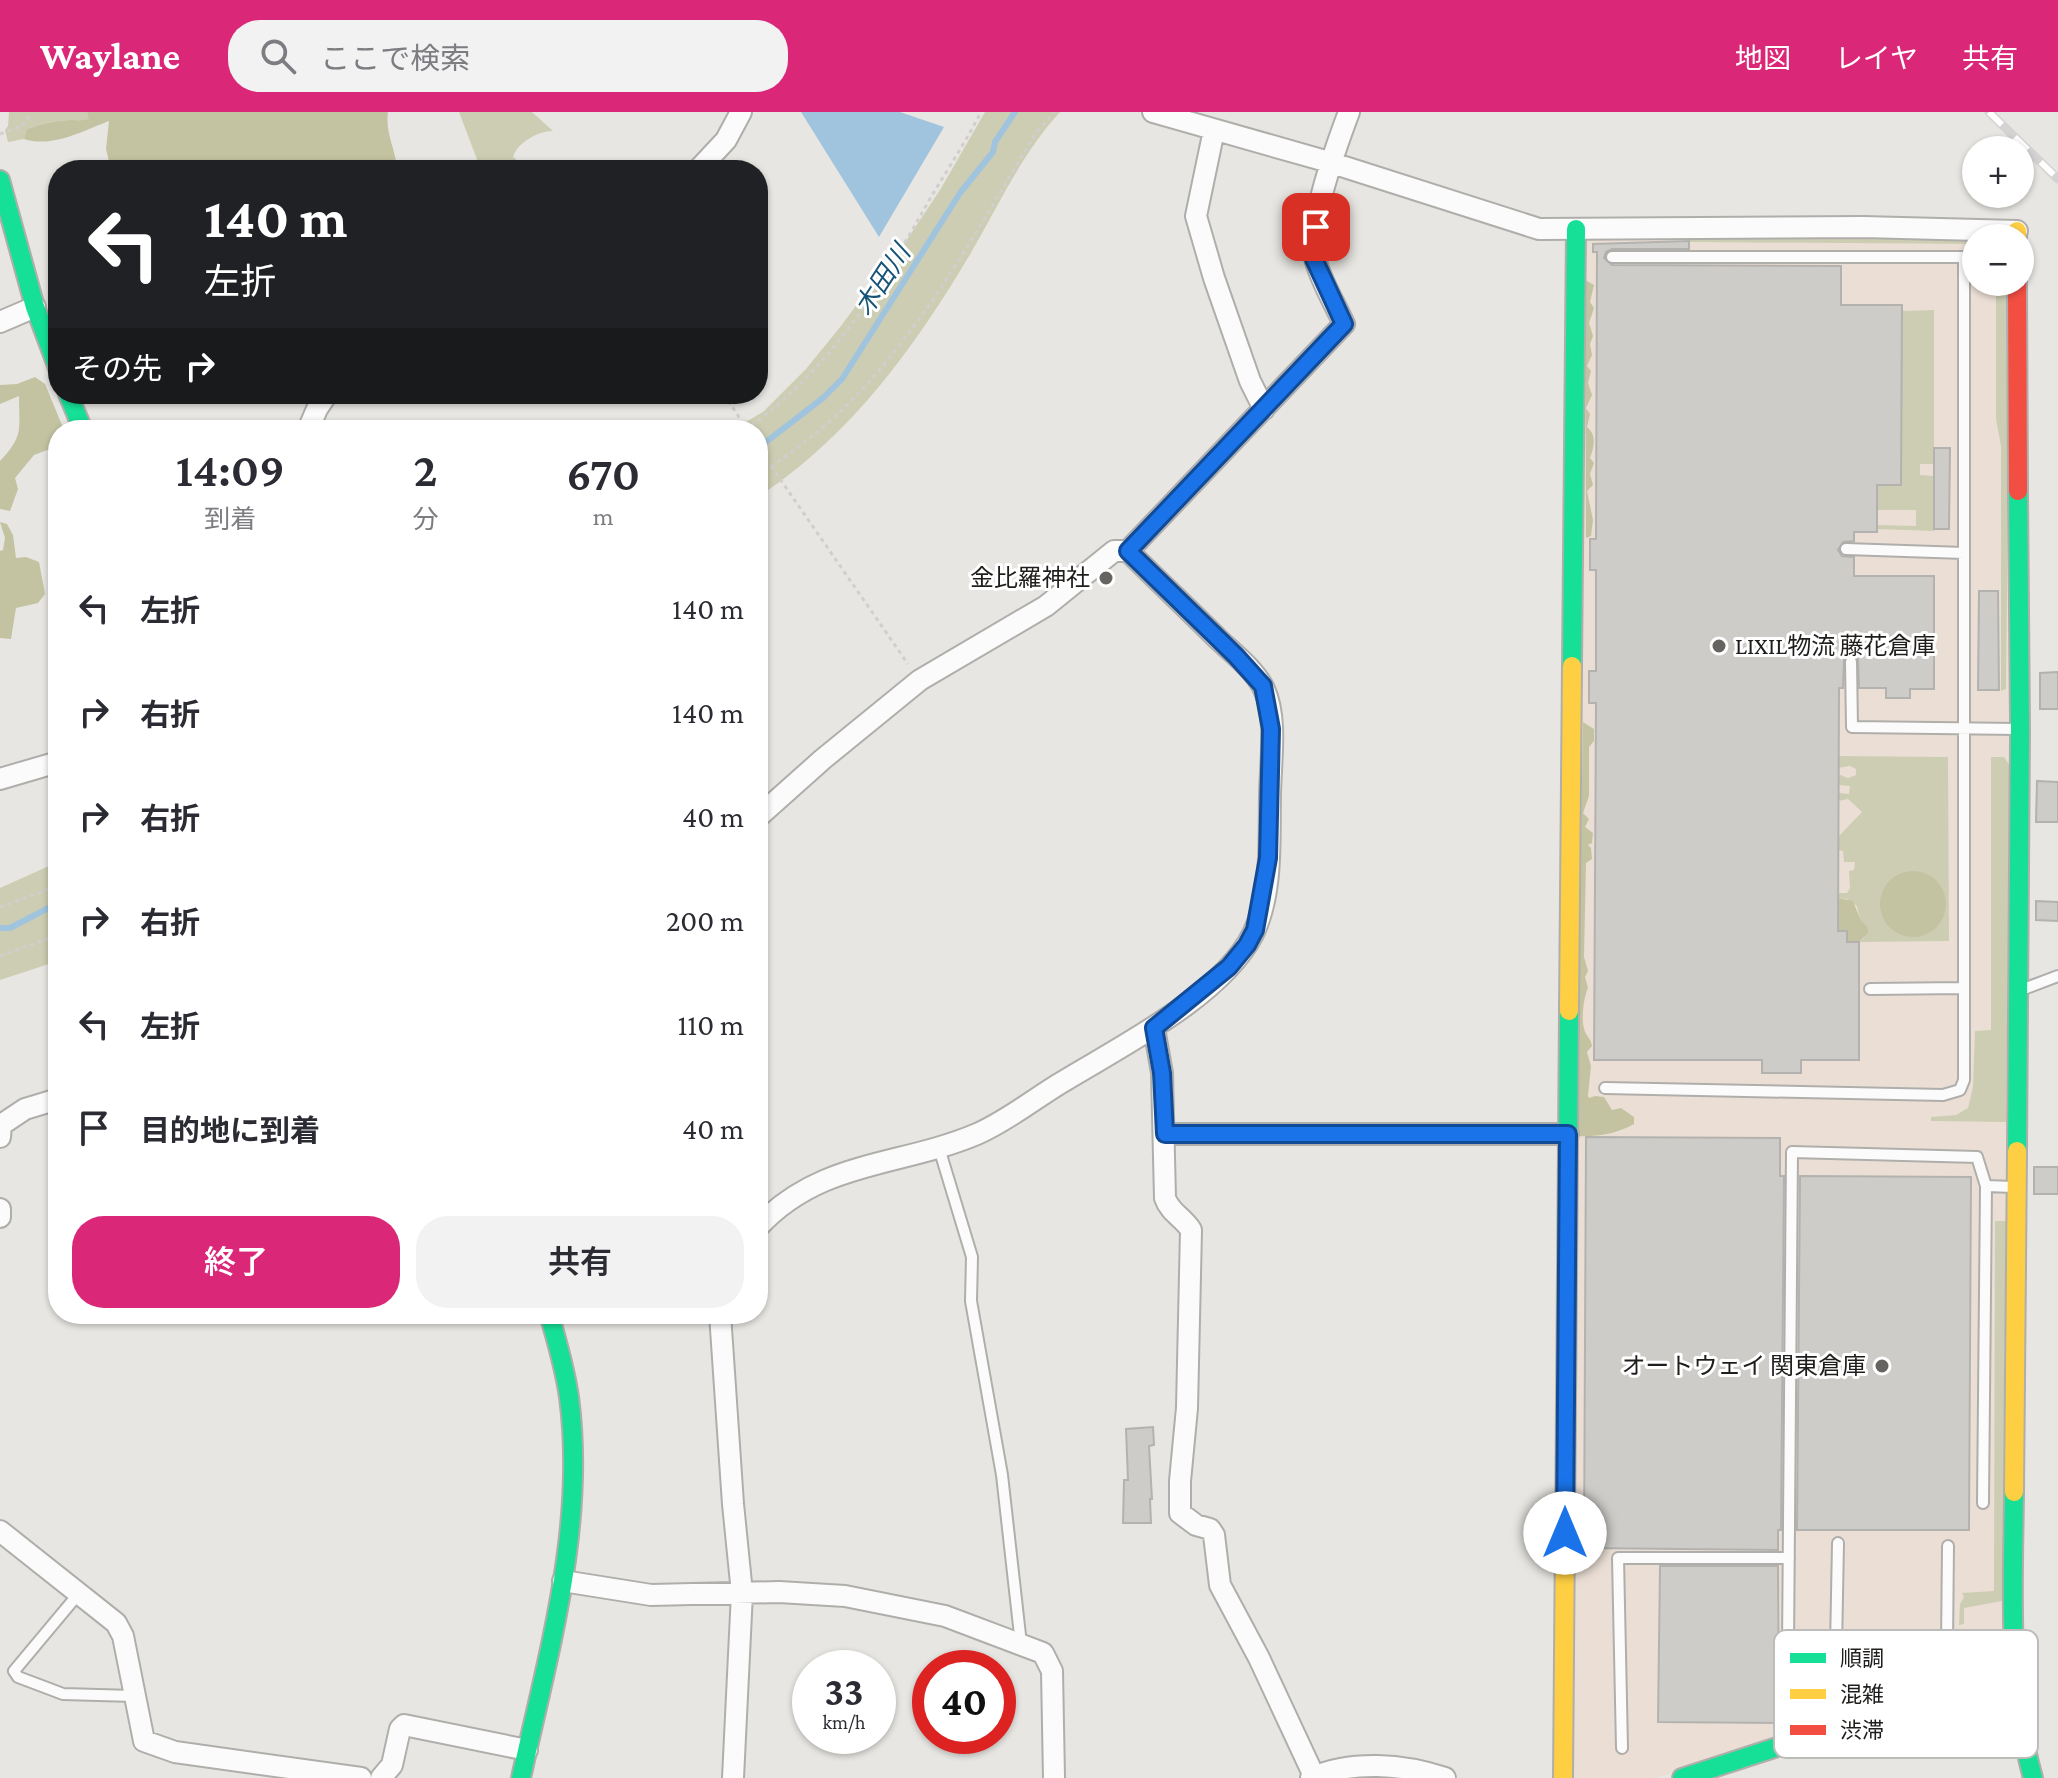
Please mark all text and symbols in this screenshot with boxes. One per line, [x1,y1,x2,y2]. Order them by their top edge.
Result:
search box [228,20,788,92]
icon: search [256,34,300,78]
text: Waylane [40,35,180,77]
text: ここで検索 [320,42,470,75]
text: 地図 [1735,43,1791,74]
text: レイヤ [1835,43,1918,74]
text: 共有 [1962,43,2018,74]
map controls [1962,136,2034,296]
button: + [1962,136,2034,208]
text: 140 m [204,187,347,249]
icon: left [72,192,176,296]
pin [1282,193,1350,261]
icon: arrive [1294,205,1338,249]
button: − [1962,224,2034,296]
water label: 木田川 [849,237,917,321]
text: 左折 [204,262,276,302]
icon: right [178,344,222,388]
text: その先 [72,352,162,385]
text: 14:09 [176,443,285,496]
text: 2 [413,443,437,496]
text: 670 [566,447,640,500]
text: m [593,502,614,531]
text: 到着 [204,505,256,534]
text: 分 [412,505,438,534]
place label: 金比羅神社 [970,564,1090,591]
marker: 金比羅神社 [1097,569,1115,587]
icon: left [72,586,116,630]
text: 140 m [672,592,744,625]
text: 左折 [140,594,200,627]
place label: LIXIL物流 藤花倉庫 [1735,632,1936,659]
marker: LIXIL物流 藤花倉庫 [1710,637,1728,655]
icon: right [72,690,116,734]
text: 140 m [672,696,744,729]
text: 右折 [140,698,200,731]
icon: right [72,794,116,838]
text: 40 m [682,800,744,833]
text: 右折 [140,802,200,835]
icon: right [72,898,116,942]
text: 200 m [666,904,744,937]
text: 右折 [140,906,200,939]
icon: left [72,1002,116,1046]
text: 110 m [677,1008,744,1041]
text: 左折 [140,1010,200,1043]
icon: arrive [72,1106,116,1150]
text: 40 m [682,1112,744,1145]
text: 目的地に到着 [140,1114,320,1147]
button: 終了 [72,1216,400,1308]
button: 共有 [416,1216,744,1308]
place label: オートウェイ 関東倉庫 [1622,1352,1866,1379]
marker: オートウェイ 関東倉庫 [1873,1357,1891,1375]
position arrow [1523,1491,1607,1575]
legend [1774,1630,2038,1758]
text: 順調 [1840,1646,1884,1671]
speed limit sign: 40 [912,1650,1016,1754]
text: 33 [825,1669,863,1714]
text: 混雑 [1840,1682,1884,1707]
text: km/h [822,1711,866,1733]
text: 渋滞 [1840,1718,1884,1743]

